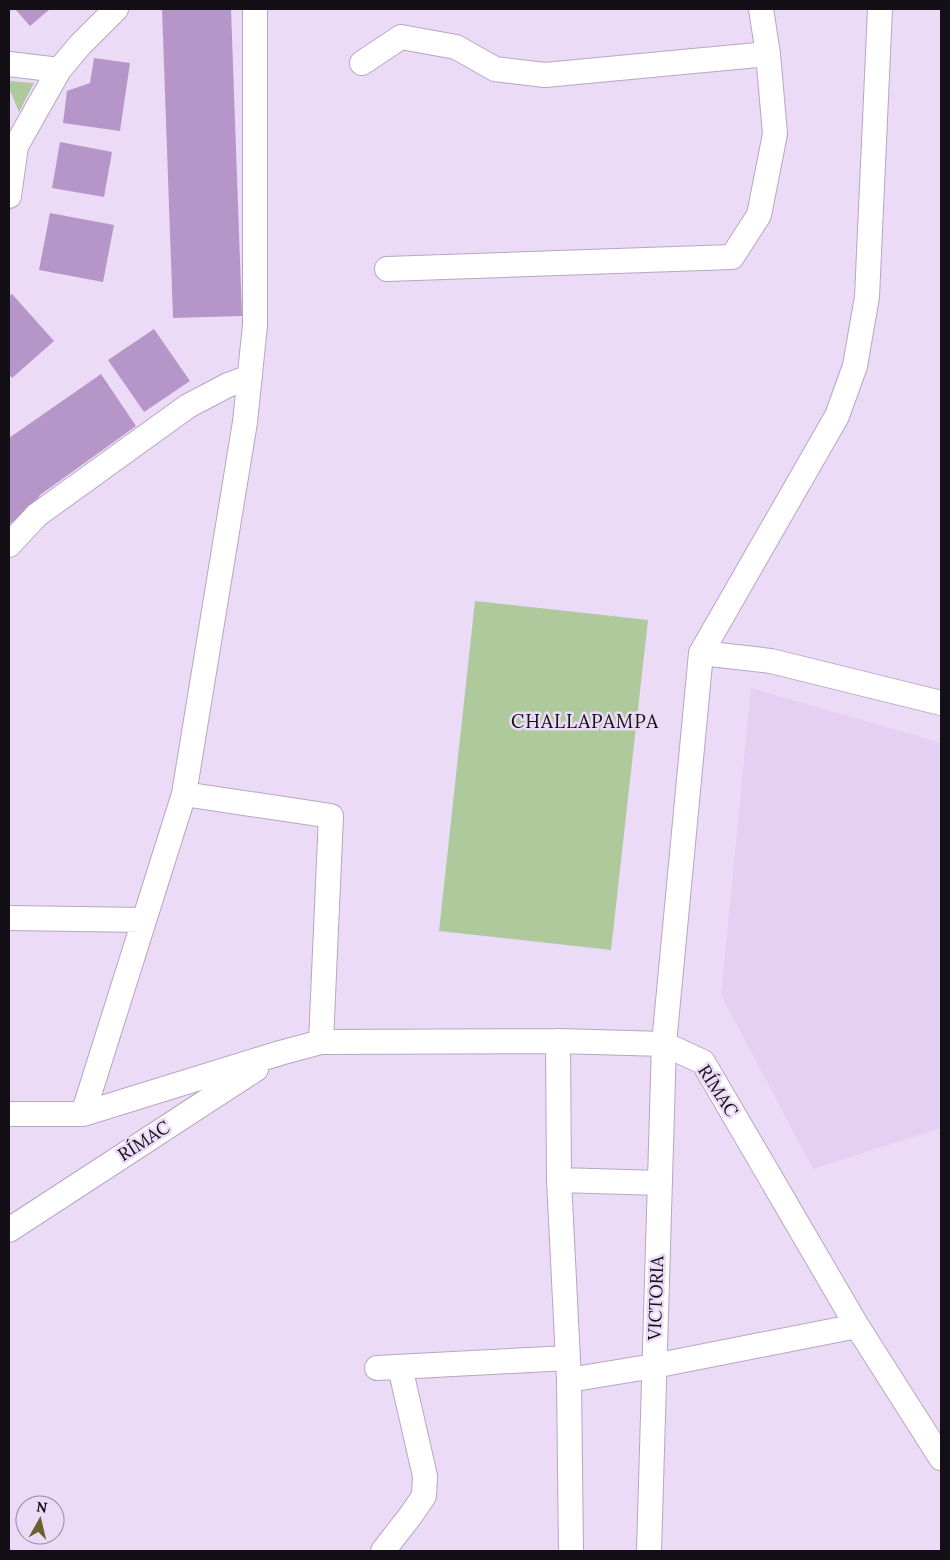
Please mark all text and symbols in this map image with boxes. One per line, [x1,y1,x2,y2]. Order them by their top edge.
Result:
district label: CHALLAPAMPA [511,709,659,733]
street label: RÍMAC [693,1060,744,1121]
street label: RÍMAC [113,1115,174,1166]
street label: VICTORIA [642,1255,668,1342]
north arrow [15,1495,65,1545]
text: N [35,1497,49,1517]

